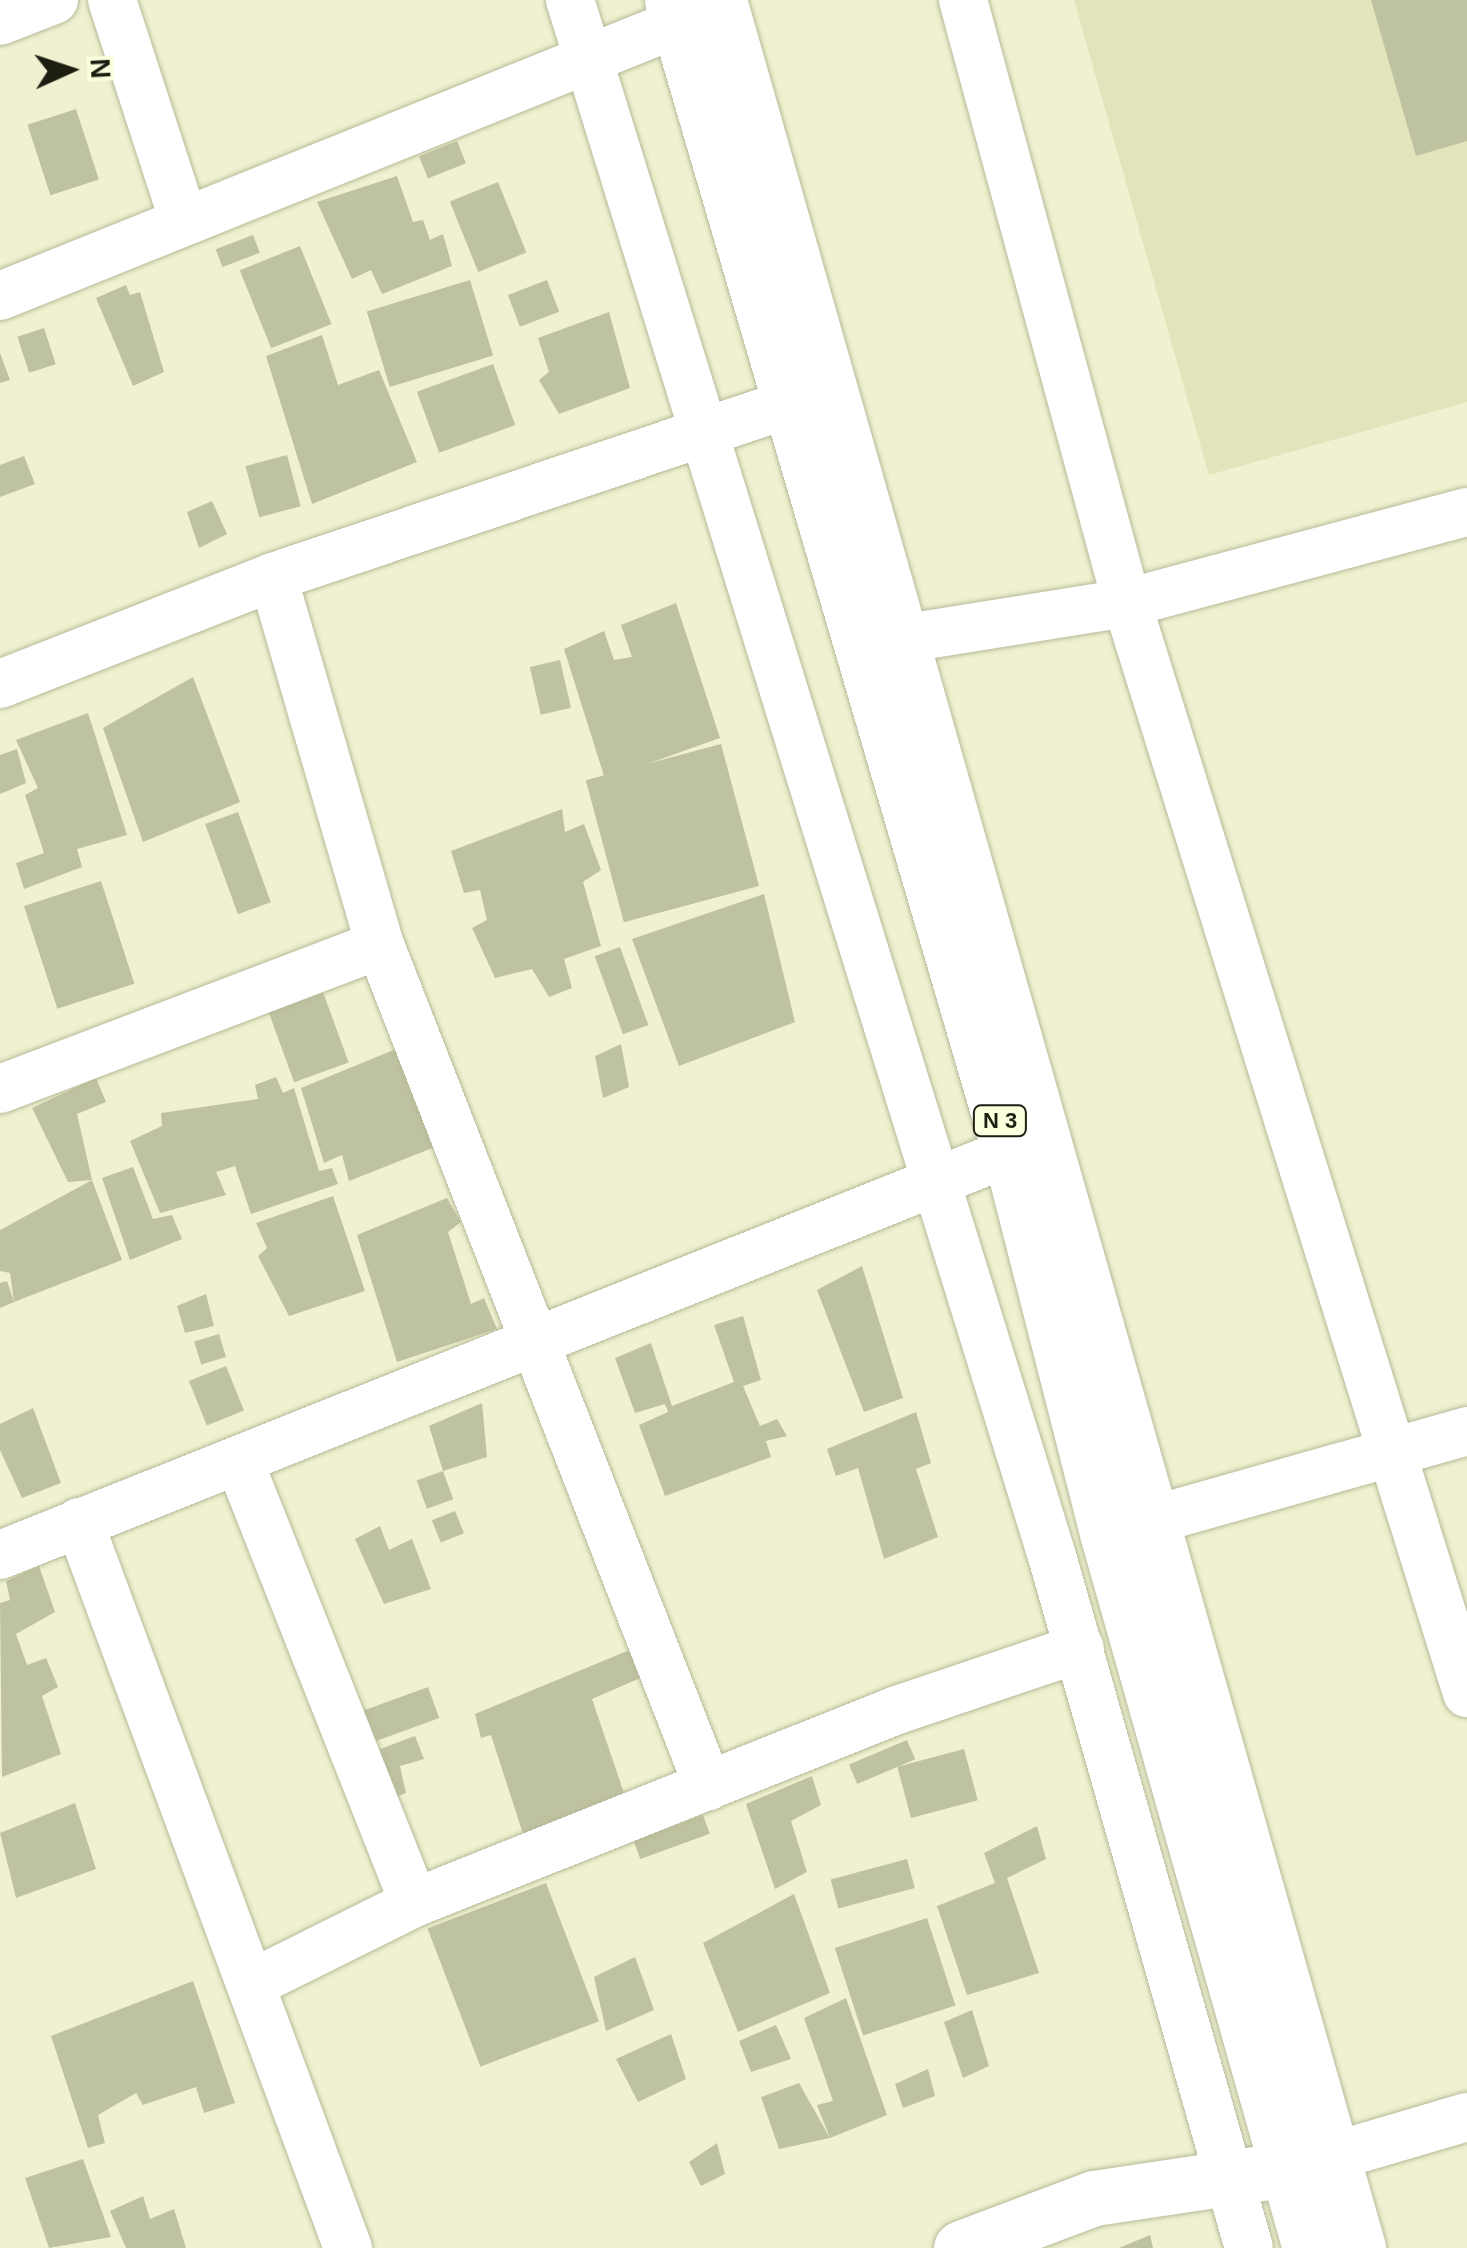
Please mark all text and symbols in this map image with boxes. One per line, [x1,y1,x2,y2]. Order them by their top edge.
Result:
north arrow [20,20,120,120]
text: N [84,57,116,79]
road number: N 3 [972,1104,1028,1138]

